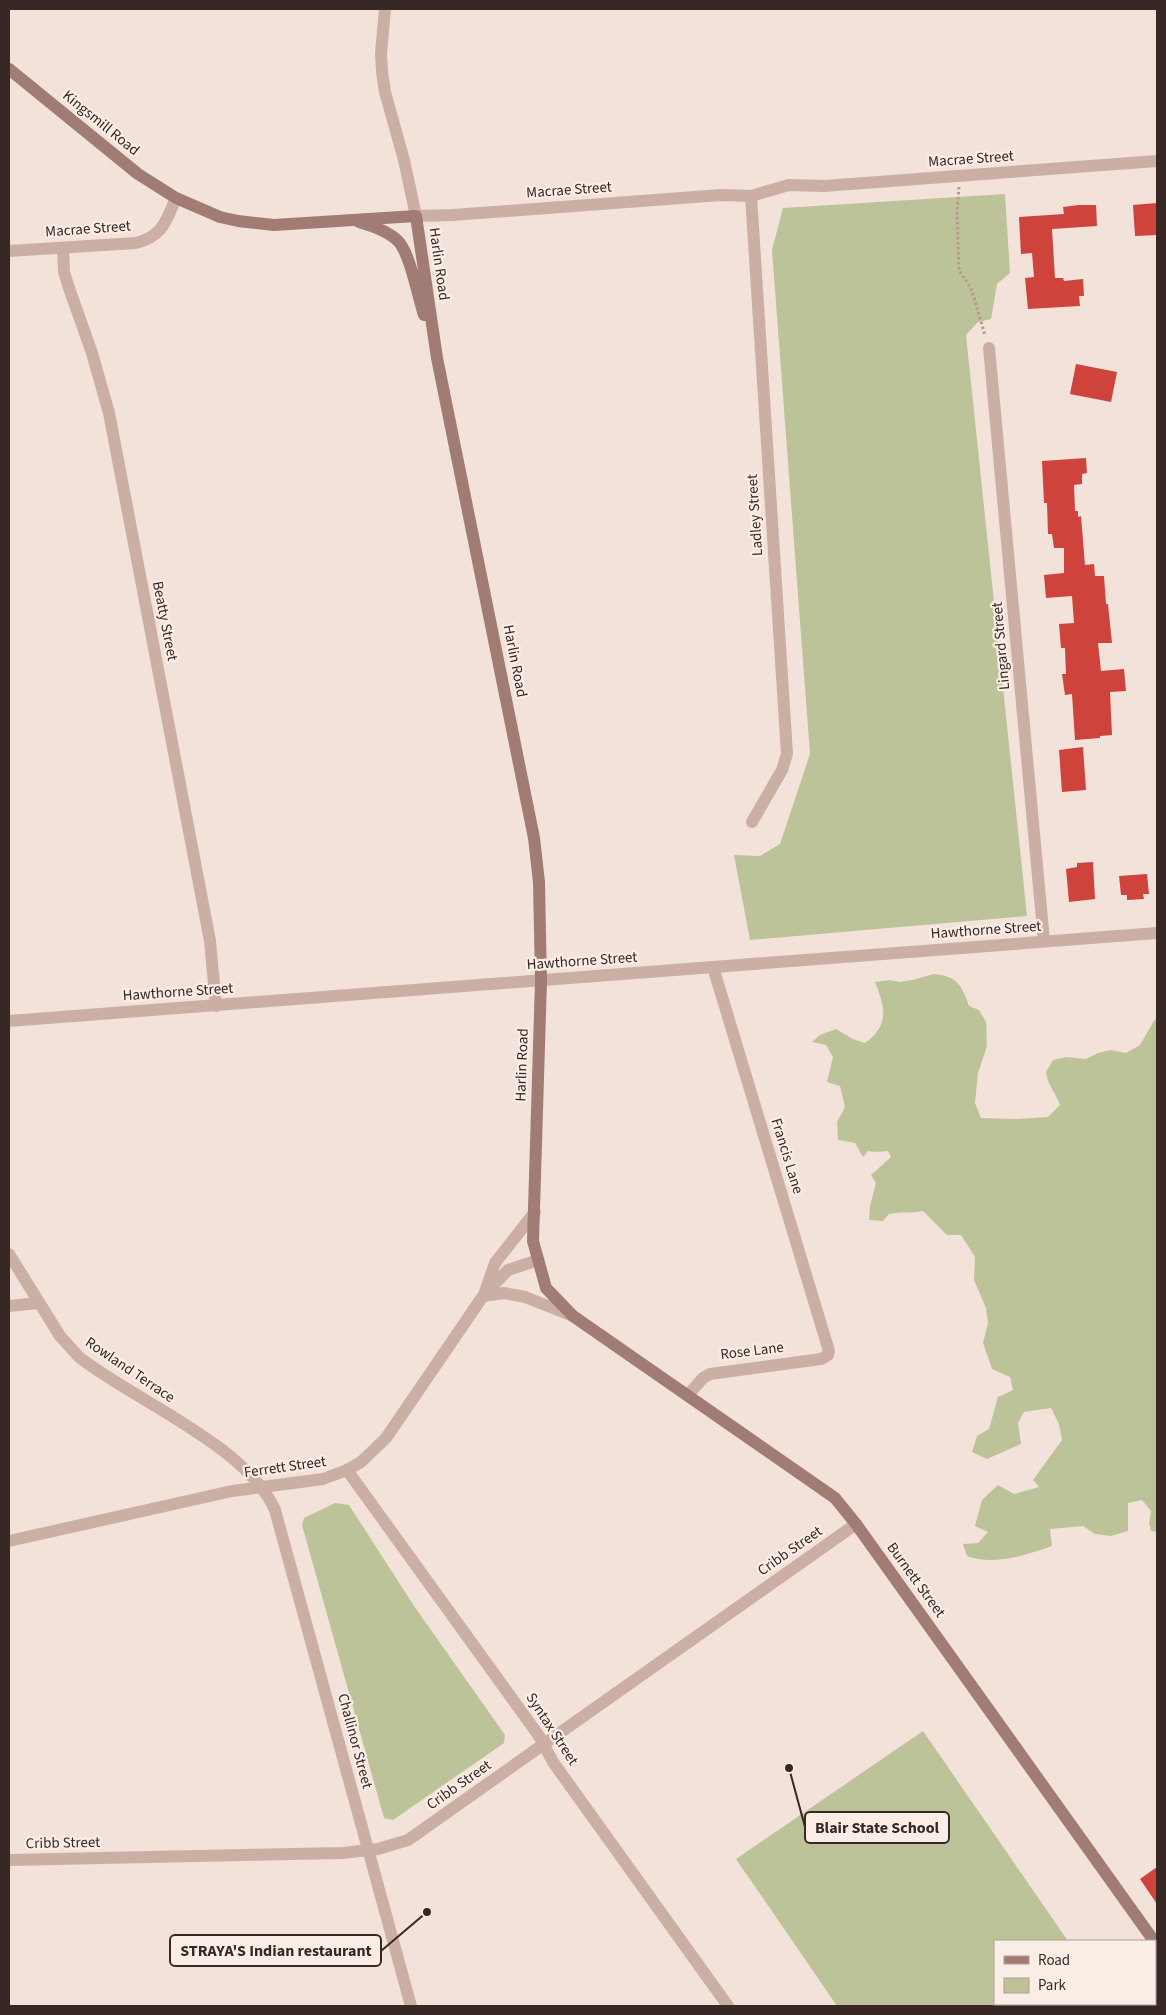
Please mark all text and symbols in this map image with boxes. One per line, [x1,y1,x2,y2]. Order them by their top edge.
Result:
street label: Kingsmill Road [58,85,144,161]
street label: Macrae Street [927,146,1015,172]
street label: Macrae Street [525,177,613,203]
street label: Macrae Street [44,216,132,242]
street label: Harlin Road [423,226,455,302]
street label: Ladley Street [742,473,768,557]
street label: Beatty Street [147,579,183,663]
street label: Lingard Street [987,601,1015,691]
street label: Harlin Road [498,623,532,699]
street label: Hawthorne Street [930,916,1042,944]
street label: Hawthorne Street [526,947,638,975]
street label: Hawthorne Street [122,978,234,1006]
street label: Harlin Road [510,1028,534,1102]
street label: Francis Lane [766,1116,808,1196]
street label: Rowland Terrace [81,1332,179,1408]
street label: Rose Lane [719,1337,785,1365]
street label: Ferrett Street [243,1451,327,1483]
street label: Cribb Street [753,1521,827,1581]
street label: Burnett Street [882,1538,950,1622]
street label: Syntax Street [521,1689,583,1769]
street label: Challinor Street [332,1691,378,1791]
street label: Cribb Street [422,1755,496,1815]
callout: Blair State School [805,1812,949,1843]
text: Blair State School [815,1817,940,1839]
street label: Cribb Street [26,1832,100,1854]
callout: STRAYA'S Indian restaurant [170,1935,381,1966]
text: STRAYA'S Indian restaurant [180,1940,372,1962]
legend [994,1940,1156,2005]
text: Road [1038,1950,1070,1971]
text: Park [1038,1975,1067,1996]

